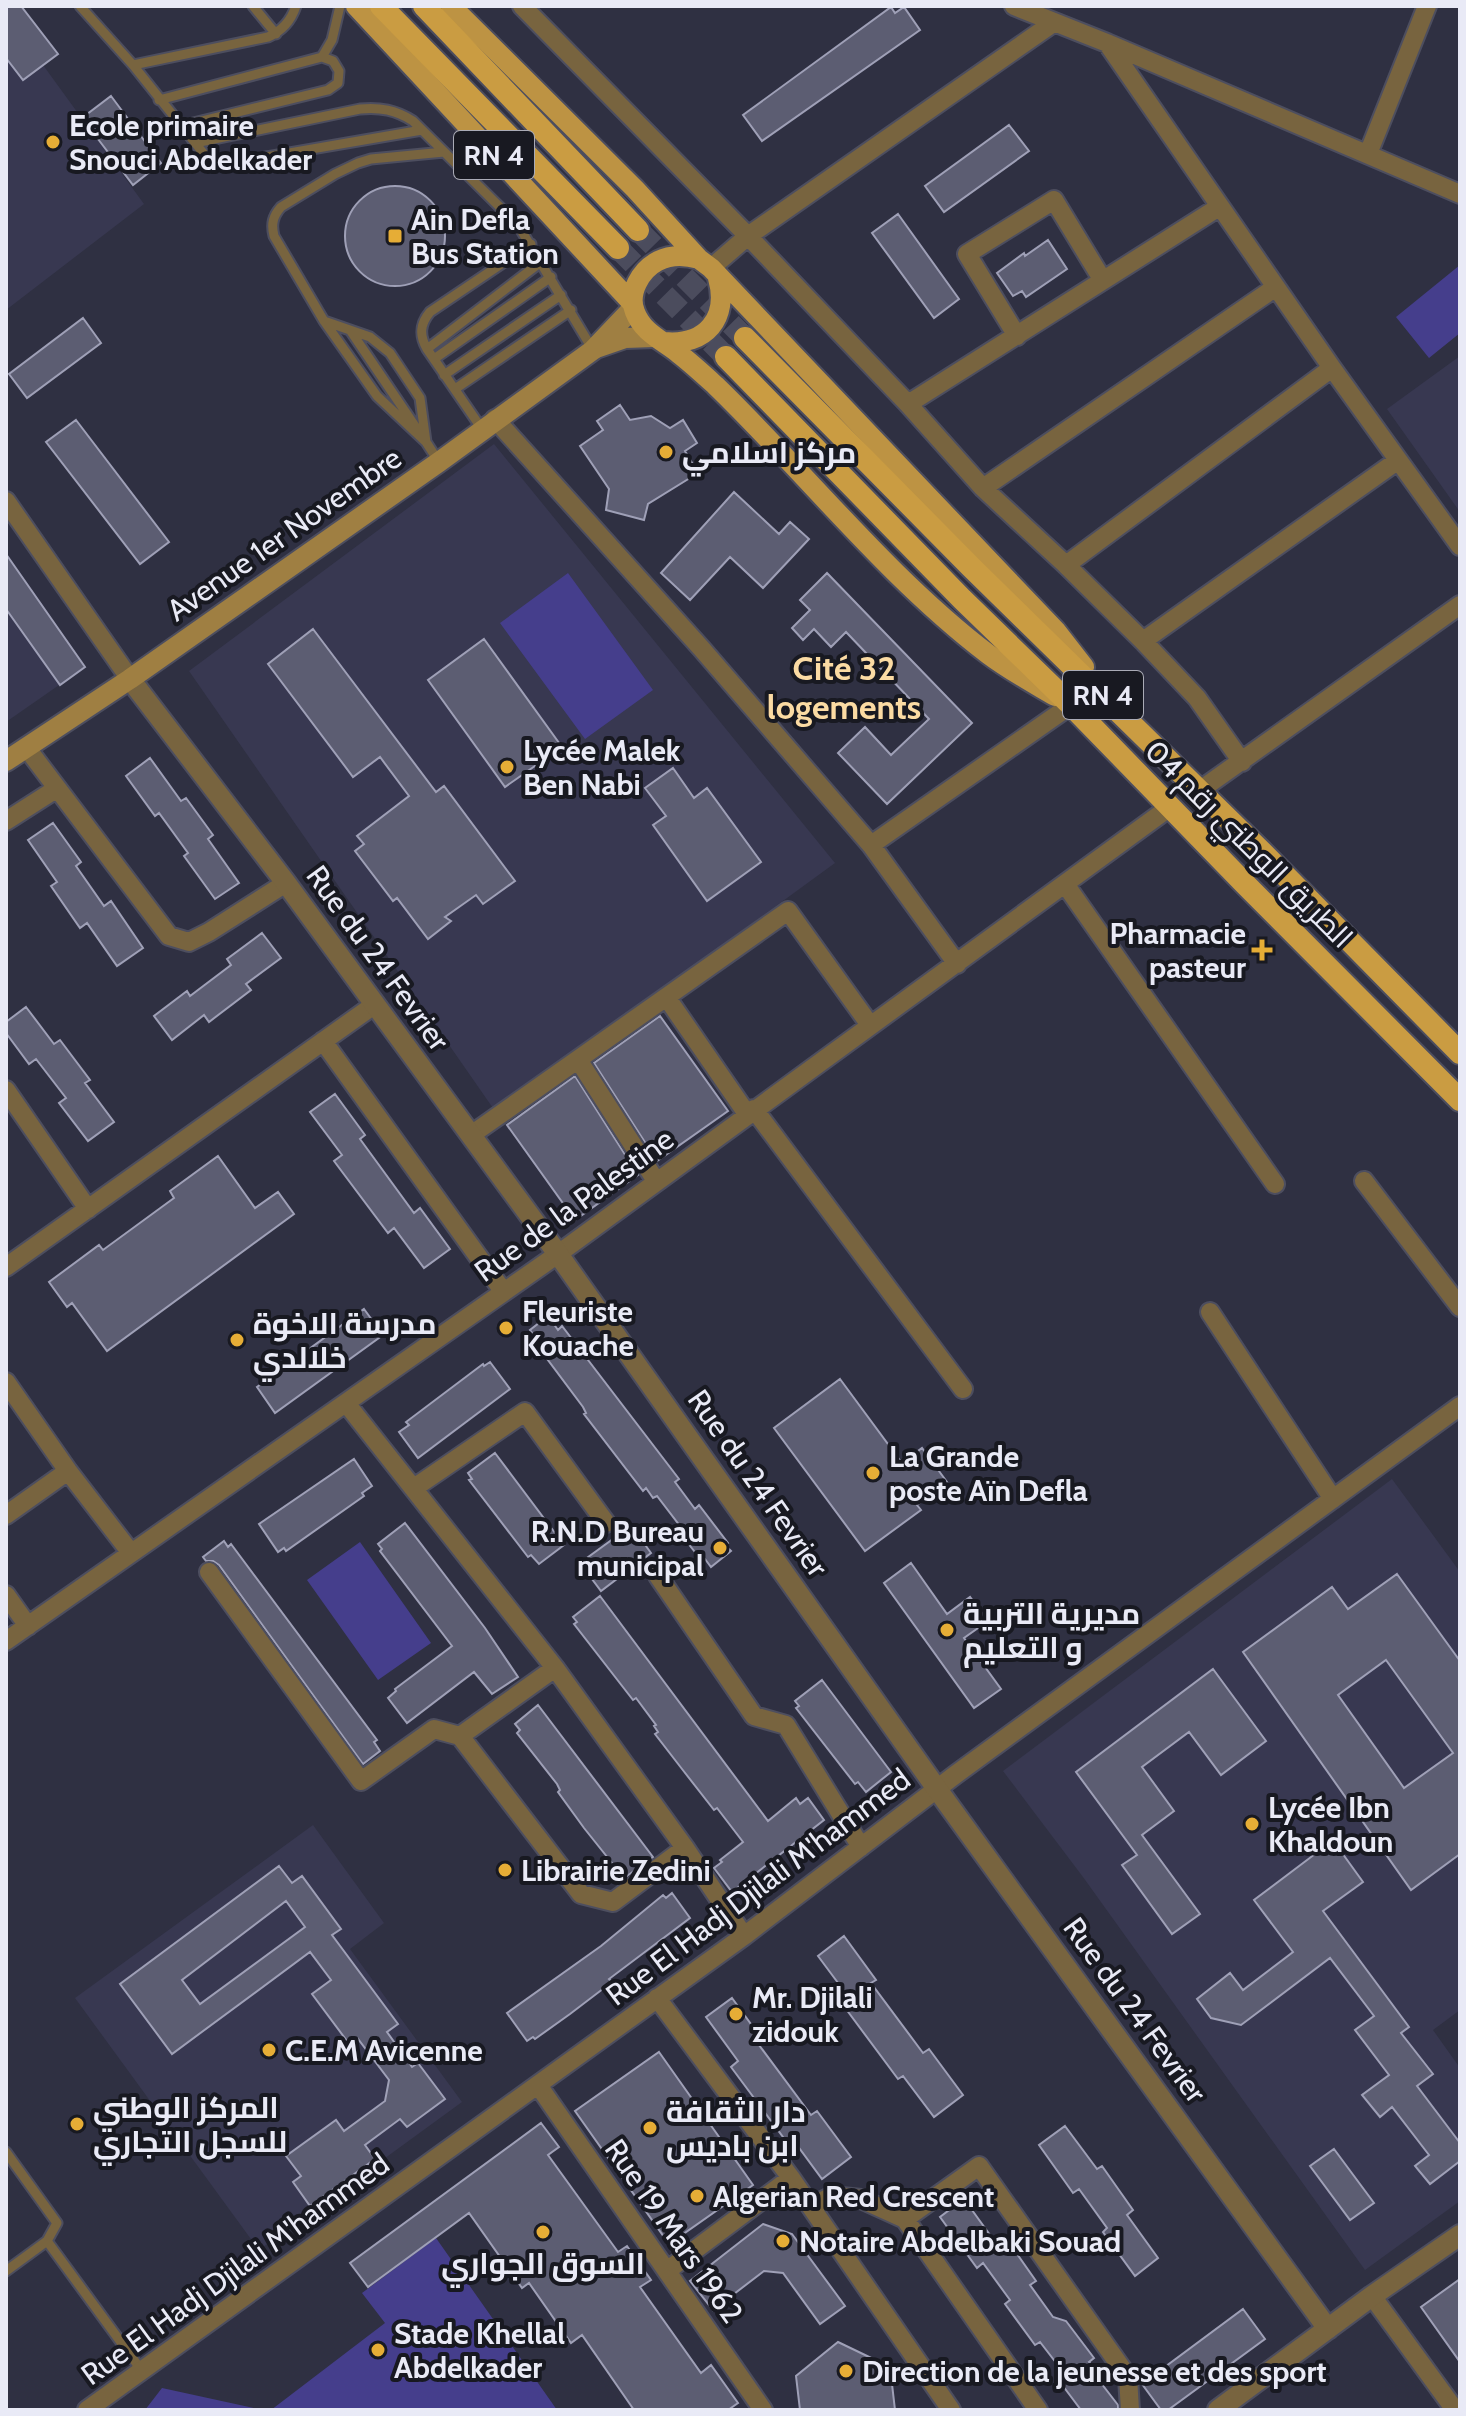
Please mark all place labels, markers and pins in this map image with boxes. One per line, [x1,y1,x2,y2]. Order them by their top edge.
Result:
place label: Ecole primaire Snouci Abdelkader [69,107,312,178]
marker: Ecole primaire Snouci Abdelkader [44,133,62,151]
place label: Ain Defla Bus Station [411,201,559,272]
marker: Ain Defla Bus Station [386,227,404,245]
place label: مركز اسلامي [682,434,856,477]
marker: مركز اسلامي [657,443,675,461]
place label: Lycée Malek Ben Nabi [523,732,681,803]
marker: Lycée Malek Ben Nabi [498,758,516,776]
place label: Pharmacie pasteur [1110,915,1246,986]
marker: Pharmacie pasteur [1253,941,1271,959]
place label: Fleuriste Kouache [522,1293,634,1364]
place label: مدرسة الاخوة خلالدي [253,1305,436,1382]
marker: Fleuriste Kouache [497,1319,515,1337]
marker: مدرسة الاخوة خلالدي [228,1331,246,1349]
place label: La Grande poste Aïn Defla [889,1438,1088,1509]
marker: La Grande poste Aïn Defla [864,1464,882,1482]
place label: R.N.D Bureau municipal [531,1513,704,1584]
marker: R.N.D Bureau municipal [711,1539,729,1557]
place label: مديرية التربية و التعليم [963,1595,1140,1668]
marker: مديرية التربية و التعليم [938,1621,956,1639]
place label: Lycée Ibn Khaldoun [1268,1789,1393,1860]
marker: Lycée Ibn Khaldoun [1243,1815,1261,1833]
place label: Librairie Zedini [521,1852,711,1889]
marker: Librairie Zedini [496,1861,514,1879]
place label: Mr. Djilali zidouk [752,1979,873,2050]
marker: Mr. Djilali zidouk [727,2005,745,2023]
place label: C.E.M Avicenne [285,2032,483,2069]
marker: C.E.M Avicenne [260,2041,278,2059]
place label: المركز الوطني للسجل التجاري [93,2089,287,2166]
place label: دار الثقافة ابن باديس [666,2093,806,2164]
marker: المركز الوطني للسجل التجاري [68,2115,86,2133]
marker: دار الثقافة ابن باديس [641,2119,659,2137]
place label: Algerian Red Crescent [713,2178,994,2215]
marker: Algerian Red Crescent [688,2187,706,2205]
marker: السوق الجواري [534,2223,552,2241]
place label: Notaire Abdelbaki Souad [799,2223,1121,2260]
marker: Notaire Abdelbaki Souad [774,2232,792,2250]
place label: السوق الجواري [441,2245,645,2288]
place label: Stade Khellal Abdelkader [394,2315,565,2386]
marker: Stade Khellal Abdelkader [369,2341,387,2359]
place label: Direction de la jeunesse et des sport [862,2353,1327,2390]
marker: Direction de la jeunesse et des sport [837,2362,855,2380]

